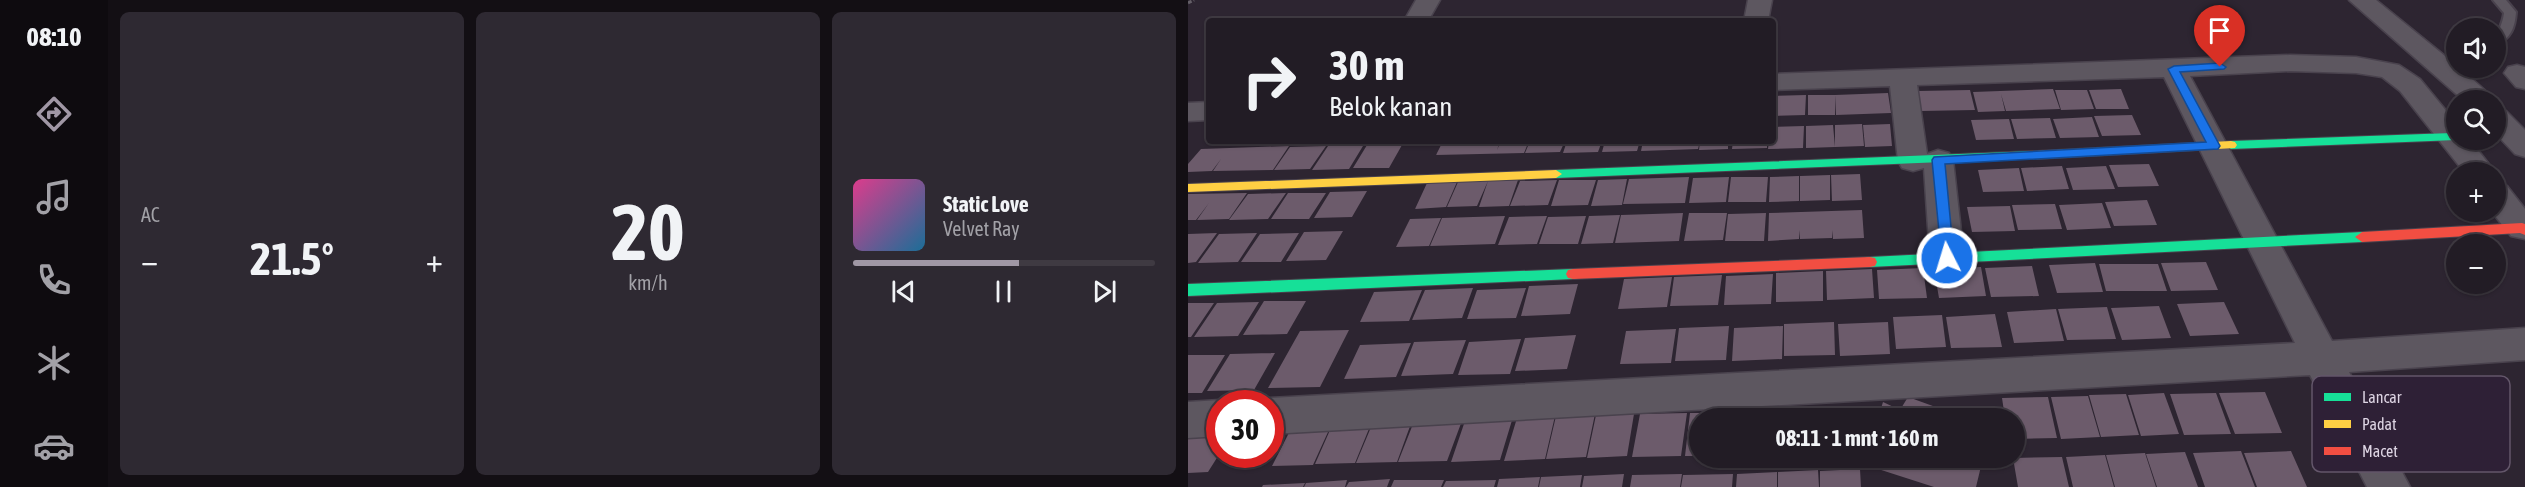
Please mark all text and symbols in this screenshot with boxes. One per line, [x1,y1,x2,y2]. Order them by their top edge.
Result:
pin [2194,5,2245,67]
icon: arrive [2203,14,2236,47]
map controls [2446,18,2506,294]
button: sound [2446,18,2506,78]
text: 08:10 [26,21,82,52]
text: 30 m [1329,41,1404,89]
icon: right [1230,42,1308,120]
button: search [2446,90,2506,150]
text: Belok kanan [1329,91,1452,122]
icon: directions [33,93,75,135]
button: + [2446,162,2506,222]
icon: music [33,176,75,218]
text: 20 [611,187,685,277]
text: Static Love [943,191,1029,217]
text: AC [141,203,160,226]
text: Velvet Ray [943,217,1020,240]
position arrow [1915,226,1979,290]
text: 21.5° [250,233,334,285]
button: − [2446,234,2506,294]
text: − [141,241,158,279]
text: + [426,241,443,279]
icon: phone [33,259,75,301]
text: km/h [628,271,668,294]
icon: previous [887,275,920,308]
icon: pause [987,275,1020,308]
icon: next [1088,275,1121,308]
icon: climate [33,342,75,384]
legend [2312,376,2510,472]
text: Lancar [2362,388,2402,406]
speed limit sign: 30 [1206,390,1284,468]
text: Padat [2362,415,2397,433]
icon: car [33,425,75,467]
text: 08:11 · 1 mnt · 160 m [1776,425,1938,451]
text: Macet [2362,442,2398,460]

